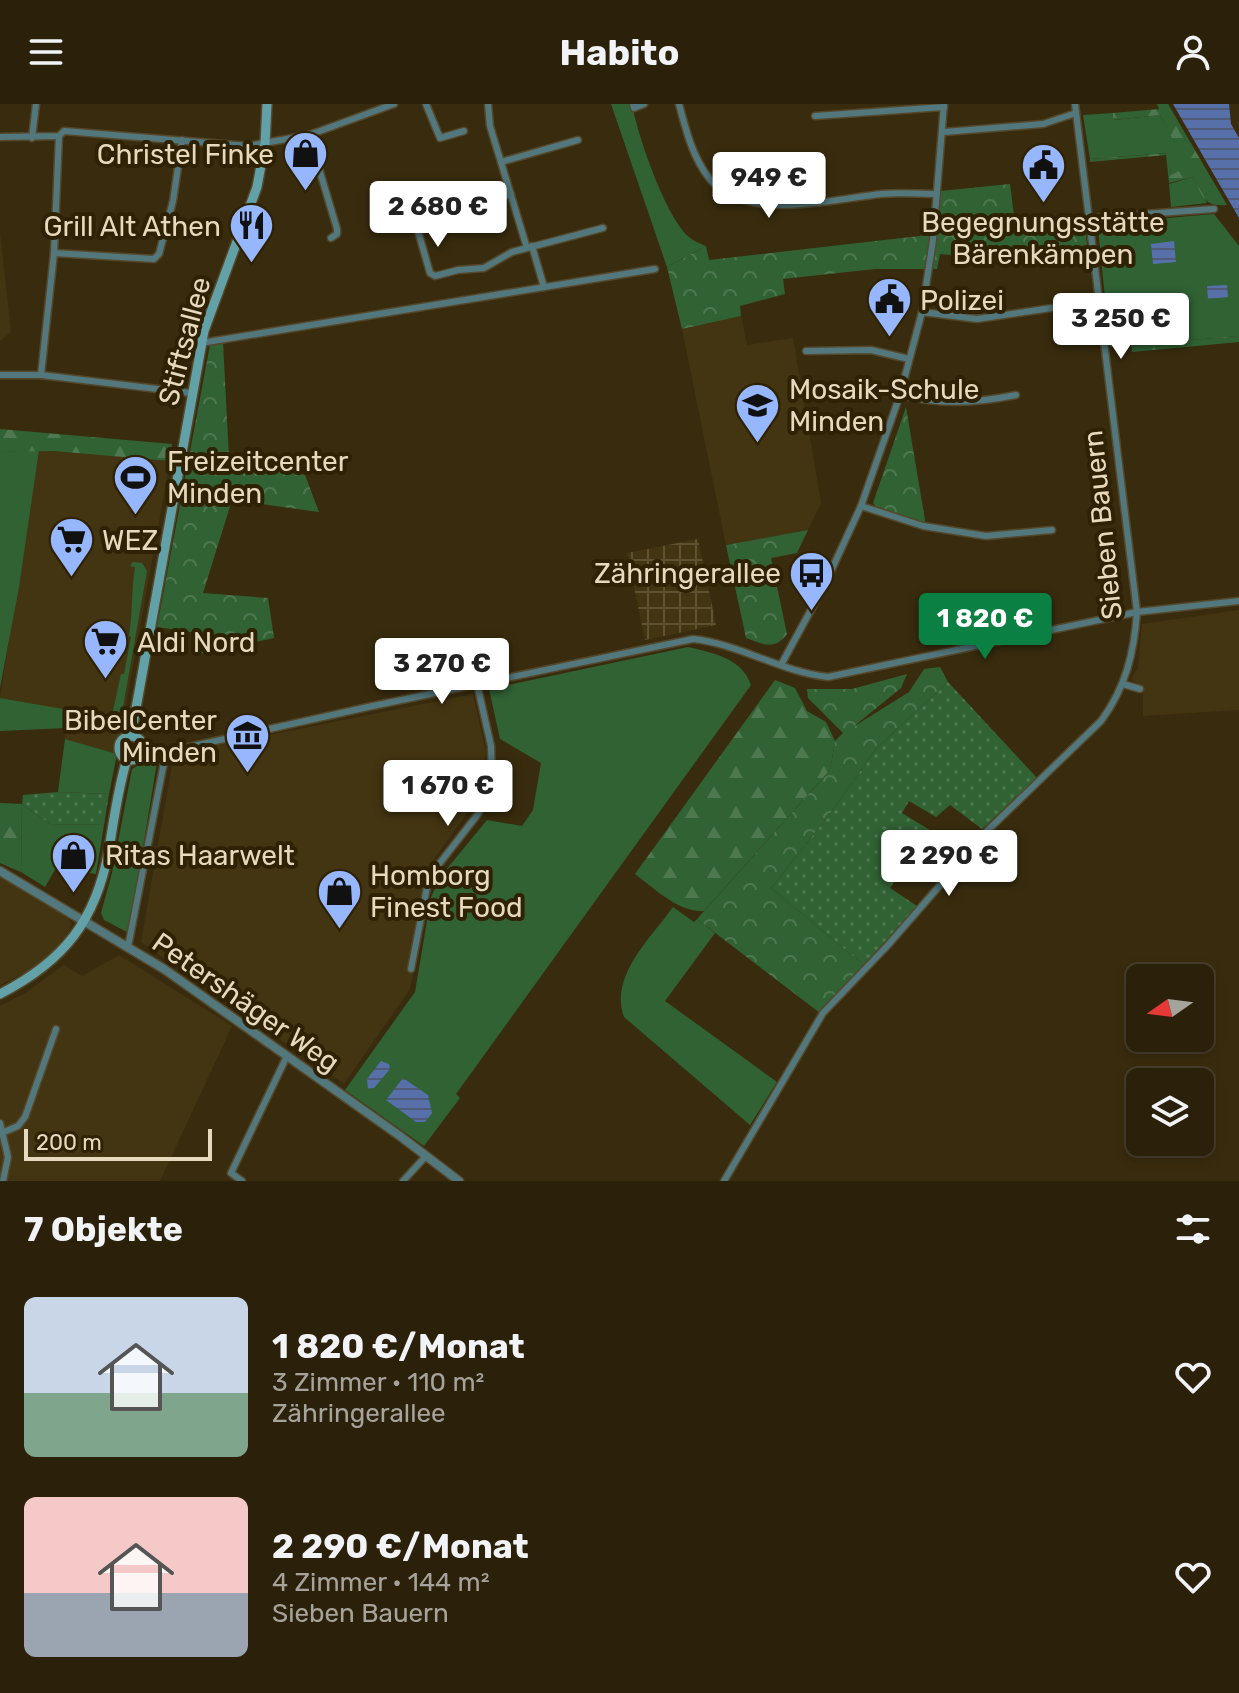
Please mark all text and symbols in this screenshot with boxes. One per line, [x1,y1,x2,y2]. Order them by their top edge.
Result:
icon: menu [24,30,68,74]
icon: person [1171,30,1215,74]
text: Habito [560,31,679,74]
shop icon: Christel Finke [281,130,329,193]
place label: Christel Finke [97,138,274,171]
public building icon: Begegnungsstätte Bärenkämpen [1019,141,1067,204]
pin: 949 € [713,152,825,220]
text: 949 € [731,162,807,193]
pin: 2 680 € [364,181,512,249]
text: 2 680 € [388,191,488,222]
restaurant icon: Grill Alt Athen [228,202,276,265]
place label: Begegnungsstätte Bärenkämpen [921,206,1165,271]
place label: Grill Alt Athen [43,210,221,243]
street label: Stiftsallee [152,273,217,409]
public building icon: Polizei [865,276,913,339]
place label: Polizei [920,284,1004,317]
pin: 3 250 € [1047,293,1195,361]
text: 3 250 € [1071,303,1171,334]
place label: Mosaik-Schule Minden [789,373,979,438]
school or university icon: Mosaik-Schule Minden [734,381,782,444]
street label: Sieben Bauern [1076,429,1129,621]
place label: Freizeitcenter Minden [167,445,349,510]
sports icon: Freizeitcenter Minden [112,453,160,516]
supermarket icon: WEZ [47,516,95,579]
place label: WEZ [102,524,158,557]
bus stop icon: Zähringerallee [788,549,836,612]
place label: Zähringerallee [594,557,781,590]
pin: 1 820 € [911,593,1059,661]
text: 1 820 € [937,603,1033,634]
supermarket icon: Aldi Nord [82,618,130,681]
place label: Aldi Nord [137,626,255,659]
pin: 3 270 € [368,638,516,706]
text: 3 270 € [393,648,491,679]
place label: BibelCenter Minden [64,704,217,769]
museum icon: BibelCenter Minden [224,712,272,775]
pin: 1 670 € [374,760,522,828]
text: 1 670 € [401,770,495,801]
pin: 2 290 € [875,830,1023,898]
shop icon: Ritas Haarwelt [50,831,98,894]
place label: Ritas Haarwelt [105,839,295,872]
text: 2 290 € [899,840,999,871]
place label: Homborg Finest Food [370,859,523,924]
shop icon: Homborg Finest Food [315,867,363,930]
street label: Petershäger Weg [146,926,345,1079]
north arrow [1126,964,1214,1052]
map controls [1126,964,1214,1156]
button: layers [1126,1068,1214,1156]
scale bar [24,1125,212,1161]
text: 200 m [36,1129,102,1156]
icon: filters [1171,1207,1215,1251]
text: 7 Objekte [24,1209,183,1250]
text: 1 820 €/Monat [272,1326,525,1367]
icon: home [88,1329,184,1425]
icon: heart [1171,1355,1215,1399]
text: 3 Zimmer · 110 m² [272,1367,484,1398]
text: Zähringerallee [272,1398,446,1429]
text: 2 290 €/Monat [272,1526,529,1567]
icon: home [88,1529,184,1625]
icon: heart [1171,1555,1215,1599]
text: 4 Zimmer · 144 m² [272,1567,490,1598]
text: Sieben Bauern [272,1598,449,1629]

